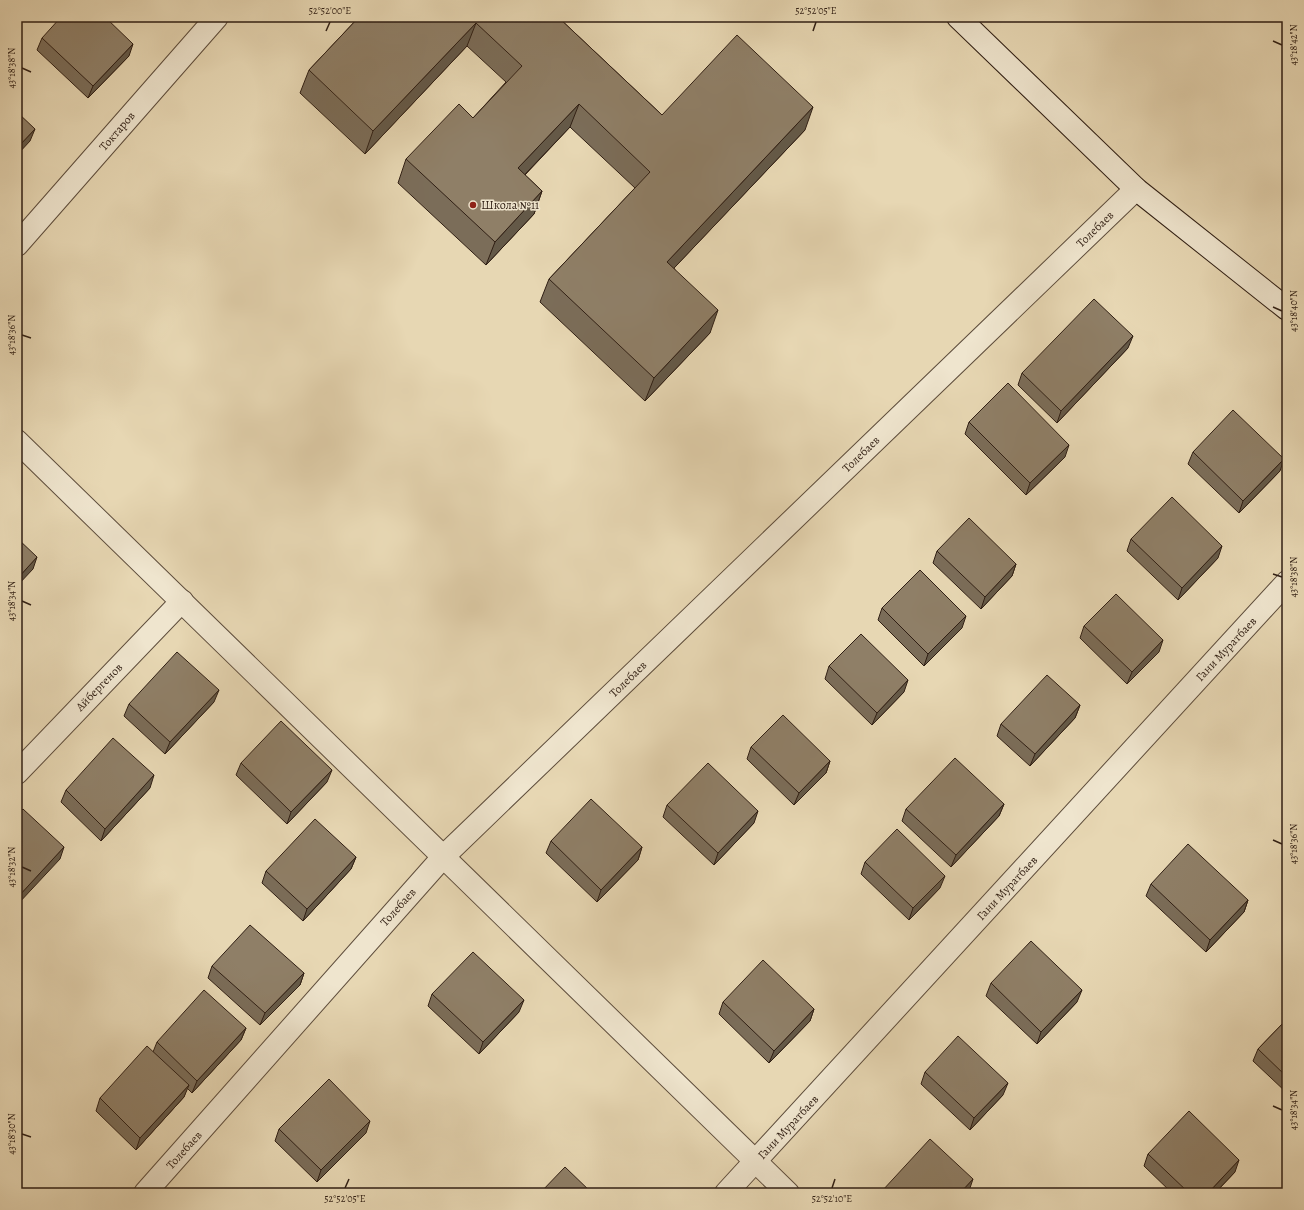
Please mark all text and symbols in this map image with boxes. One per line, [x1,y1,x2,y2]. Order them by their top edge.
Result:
text: 52°52'00"E [309,4,351,17]
text: 52°52'05"E [795,4,837,17]
text: 43°18'42"N [1287,24,1300,66]
text: 43°18'38"N [5,48,18,88]
street label: Токтаров [96,108,139,154]
place label: Школа №11 [481,197,539,213]
marker: Школа №11 [468,200,478,210]
street label: Толебаев [1073,207,1117,251]
text: 43°18'40"N [1287,290,1300,332]
text: 43°18'36"N [5,315,18,355]
street label: Толебаев [839,432,883,476]
text: 43°18'38"N [1287,557,1300,597]
text: 43°18'34"N [5,581,18,621]
street label: Гани Муратбаев [1192,613,1260,685]
street label: Толебаев [606,657,650,701]
street label: Айбергенов [71,659,126,715]
text: 43°18'36"N [1287,824,1300,864]
text: 43°18'32"N [5,847,18,887]
street label: Гани Муратбаев [973,852,1041,924]
street label: Толебаев [377,884,420,930]
text: 43°18'34"N [1287,1090,1300,1130]
street label: Гани Муратбаев [754,1091,822,1163]
text: 43°18'30"N [5,1113,18,1155]
street label: Толебаев [163,1127,206,1173]
text: 52°52'05"E [324,1192,366,1205]
text: 52°52'10"E [812,1192,852,1205]

